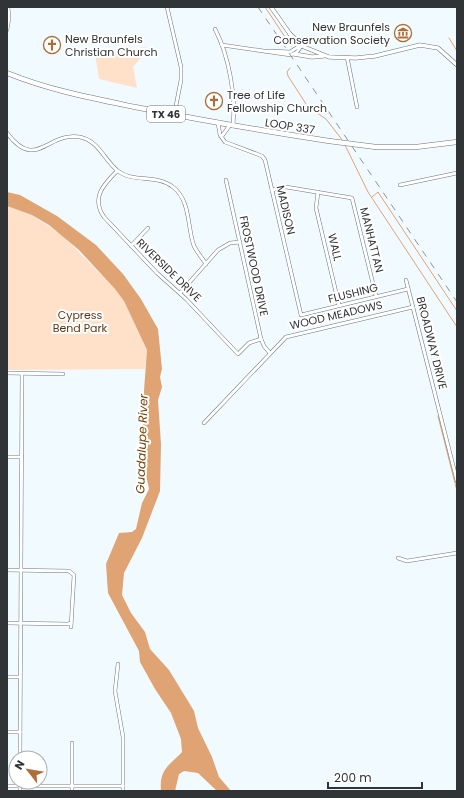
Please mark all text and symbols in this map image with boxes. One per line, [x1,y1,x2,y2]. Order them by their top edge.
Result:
place label: New Braunfels Conservation Society [274,19,391,48]
museum icon: New Braunfels Conservation Society [393,23,413,43]
place label: New Braunfels Christian Church [65,31,158,60]
church icon: New Braunfels Christian Church [42,35,62,55]
place label: Tree of Life Fellowship Church [227,87,327,116]
church icon: Tree of Life Fellowship Church [204,91,224,111]
road number: TX 46 [147,106,185,122]
street label: LOOP 337 [264,114,316,138]
street label: MADISON [273,184,299,236]
street label: MANHATTAN [356,206,388,274]
street label: FROSTWOOD DRIVE [236,214,272,318]
street label: WALL [324,232,346,263]
street label: RIVERSIDE DRIVE [133,235,205,305]
street label: FLUSHING [326,279,380,307]
street label: BROADWAY DRIVE [413,295,451,391]
street label: WOOD MEADOWS [288,297,384,333]
park label: Cypress Bend Park [53,307,108,336]
water label: Guadalupe River [131,393,152,494]
north arrow [8,750,48,790]
text: N [10,757,28,773]
scale bar [328,764,422,790]
text: 200 m [334,769,372,786]

